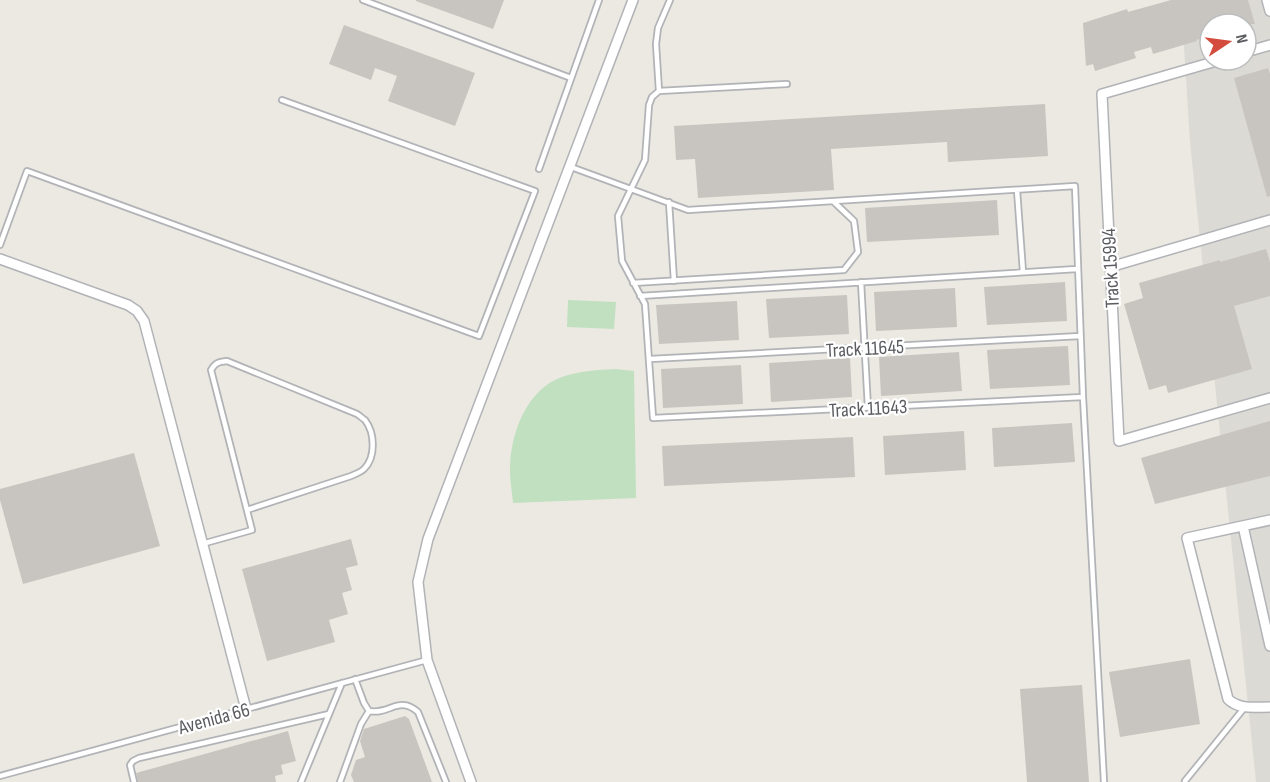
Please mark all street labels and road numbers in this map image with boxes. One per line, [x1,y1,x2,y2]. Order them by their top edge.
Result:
street label: Track 15994 [1097,228,1125,308]
street label: Track 11645 [825,335,905,363]
street label: Track 11643 [828,395,908,423]
street label: Avenida 66 [175,698,253,740]

